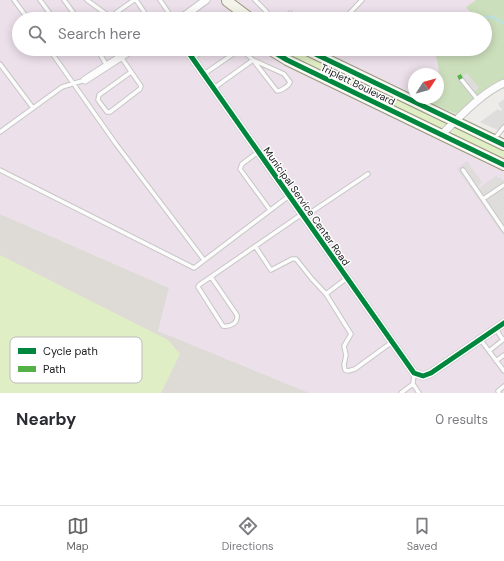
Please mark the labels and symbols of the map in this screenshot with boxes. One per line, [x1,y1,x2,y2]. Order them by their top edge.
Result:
street label: Triplett Boulevard [318,61,397,108]
north arrow [408,68,444,104]
street label: Municipal Service Center Road [261,145,353,268]
legend [10,337,142,383]
text: Cycle path [43,344,98,358]
text: Path [43,362,66,376]

